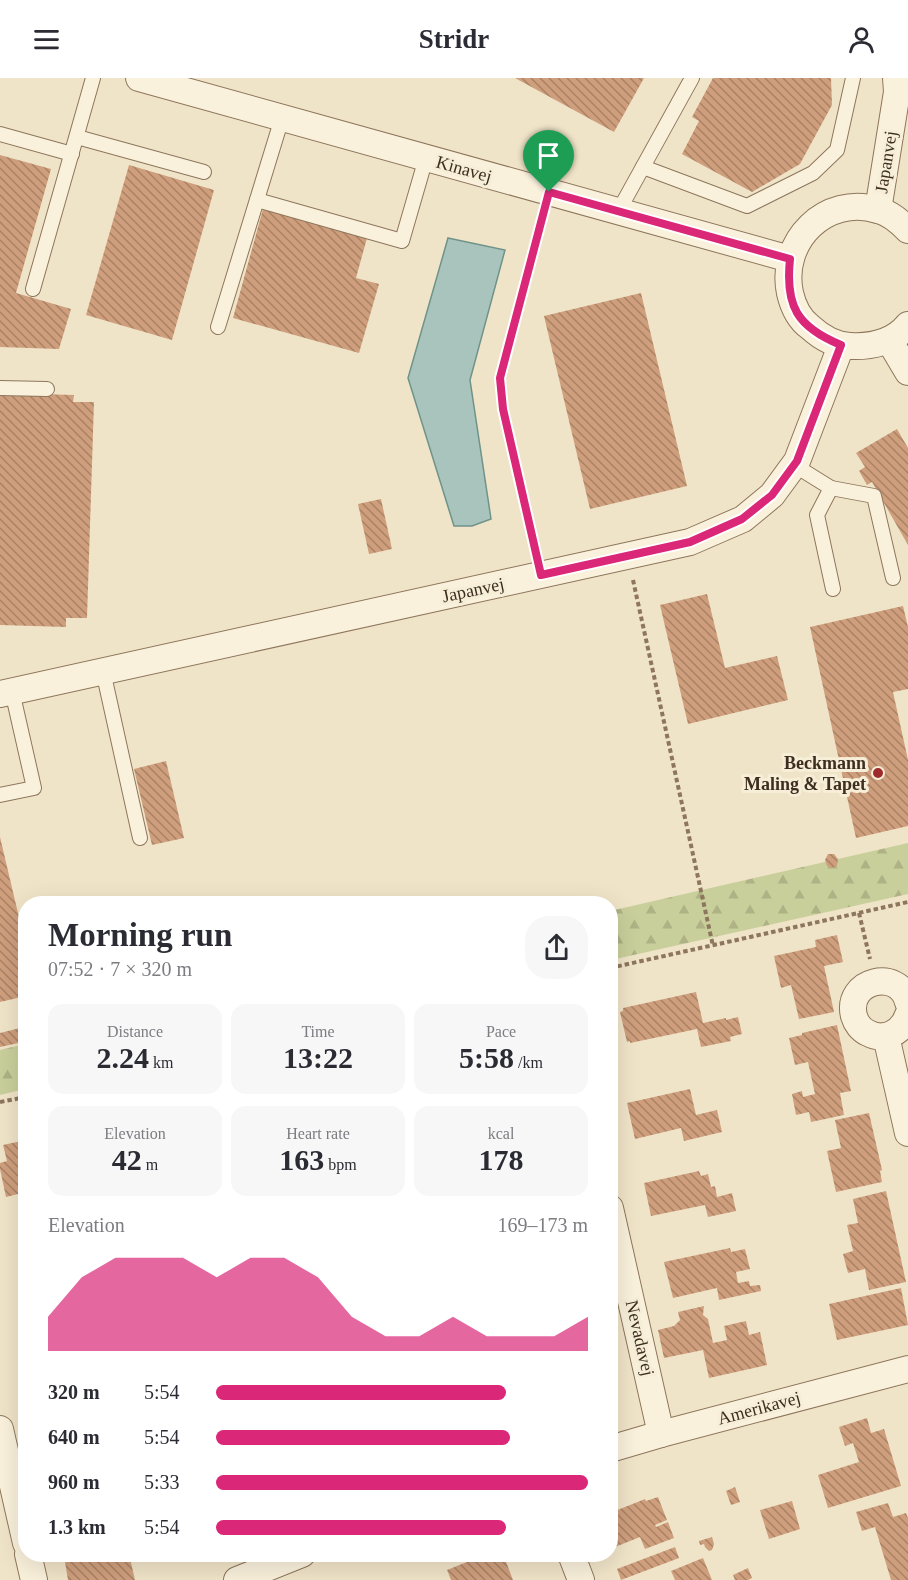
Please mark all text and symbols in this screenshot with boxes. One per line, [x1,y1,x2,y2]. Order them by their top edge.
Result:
icon: menu [30,23,63,56]
icon: person [845,23,878,56]
text: Stridr [419,24,489,54]
street label: Japanvej [871,129,901,195]
pin [523,130,574,192]
icon: arrive [532,139,565,172]
street label: Kinavej [434,152,494,186]
street label: Japanvej [440,574,506,606]
place label: Beckmann Maling & Tapet [744,753,866,794]
marker: Beckmann Maling & Tapet [871,766,885,780]
button: share [525,916,588,979]
text: Morning run [48,917,232,953]
text: 07:52 · 7 × 320 m [48,958,192,980]
text: Distance [107,1023,163,1040]
text: Time [301,1023,335,1040]
text: Pace [486,1023,516,1040]
text: 2.24 [97,1041,149,1074]
text: 13:22 [283,1041,353,1074]
text: 5:58 [459,1041,514,1074]
text: km [149,1054,173,1071]
text: /km [514,1054,543,1071]
text: Elevation [104,1125,166,1142]
text: Heart rate [286,1125,350,1142]
text: kcal [488,1125,514,1142]
text: 42 [112,1143,142,1176]
text: 163 [279,1143,324,1176]
text: 178 [479,1143,524,1176]
text: m [142,1156,158,1173]
text: bpm [324,1156,357,1173]
text: Elevation [48,1214,125,1236]
text: 169–173 m [497,1214,588,1236]
street label: Nevadavej [622,1298,658,1378]
text: 320 m [48,1381,100,1403]
text: 5:54 [144,1381,180,1403]
street label: Amerikavej [715,1387,803,1429]
text: 640 m [48,1426,100,1448]
text: 5:54 [144,1426,180,1448]
text: 960 m [48,1471,100,1493]
text: 5:33 [144,1471,180,1493]
text: 1.3 km [48,1516,106,1538]
text: 5:54 [144,1516,180,1538]

